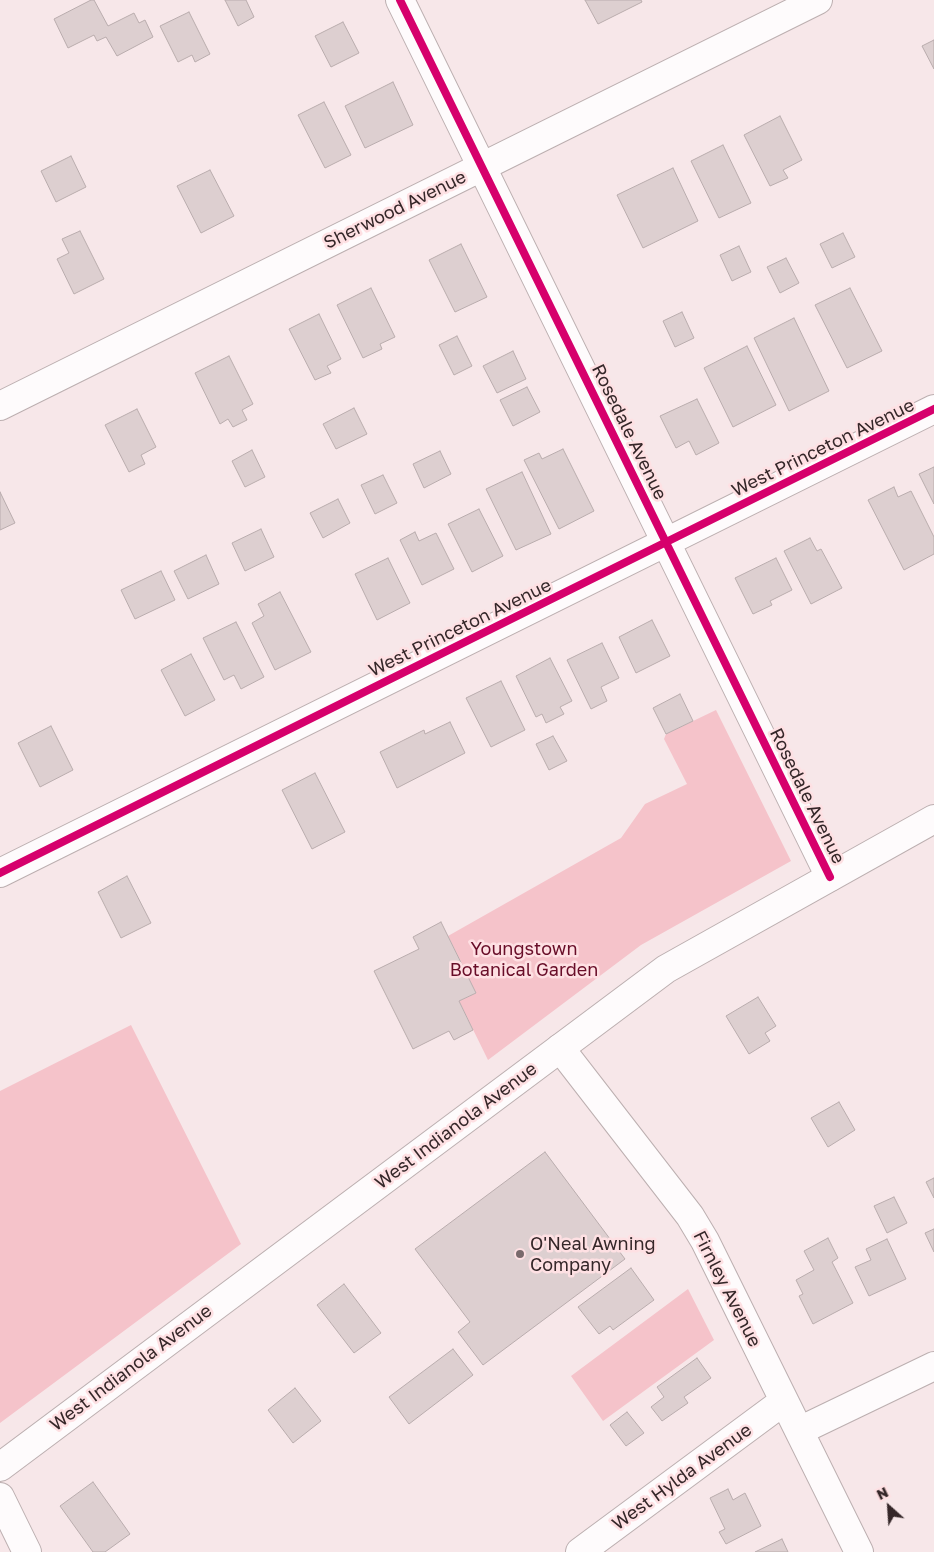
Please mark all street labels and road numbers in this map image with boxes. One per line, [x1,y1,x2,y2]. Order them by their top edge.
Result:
street label: Sherwood Avenue [320,166,470,254]
street label: Rosedale Avenue [587,361,671,503]
street label: West Princeton Avenue [728,394,918,502]
street label: West Princeton Avenue [365,574,555,682]
street label: Rosedale Avenue [765,725,849,867]
street label: West Indianola Avenue [371,1058,541,1194]
street label: Firnley Avenue [688,1227,766,1351]
street label: West Indianola Avenue [46,1300,216,1436]
street label: West Hylda Avenue [608,1419,756,1535]

